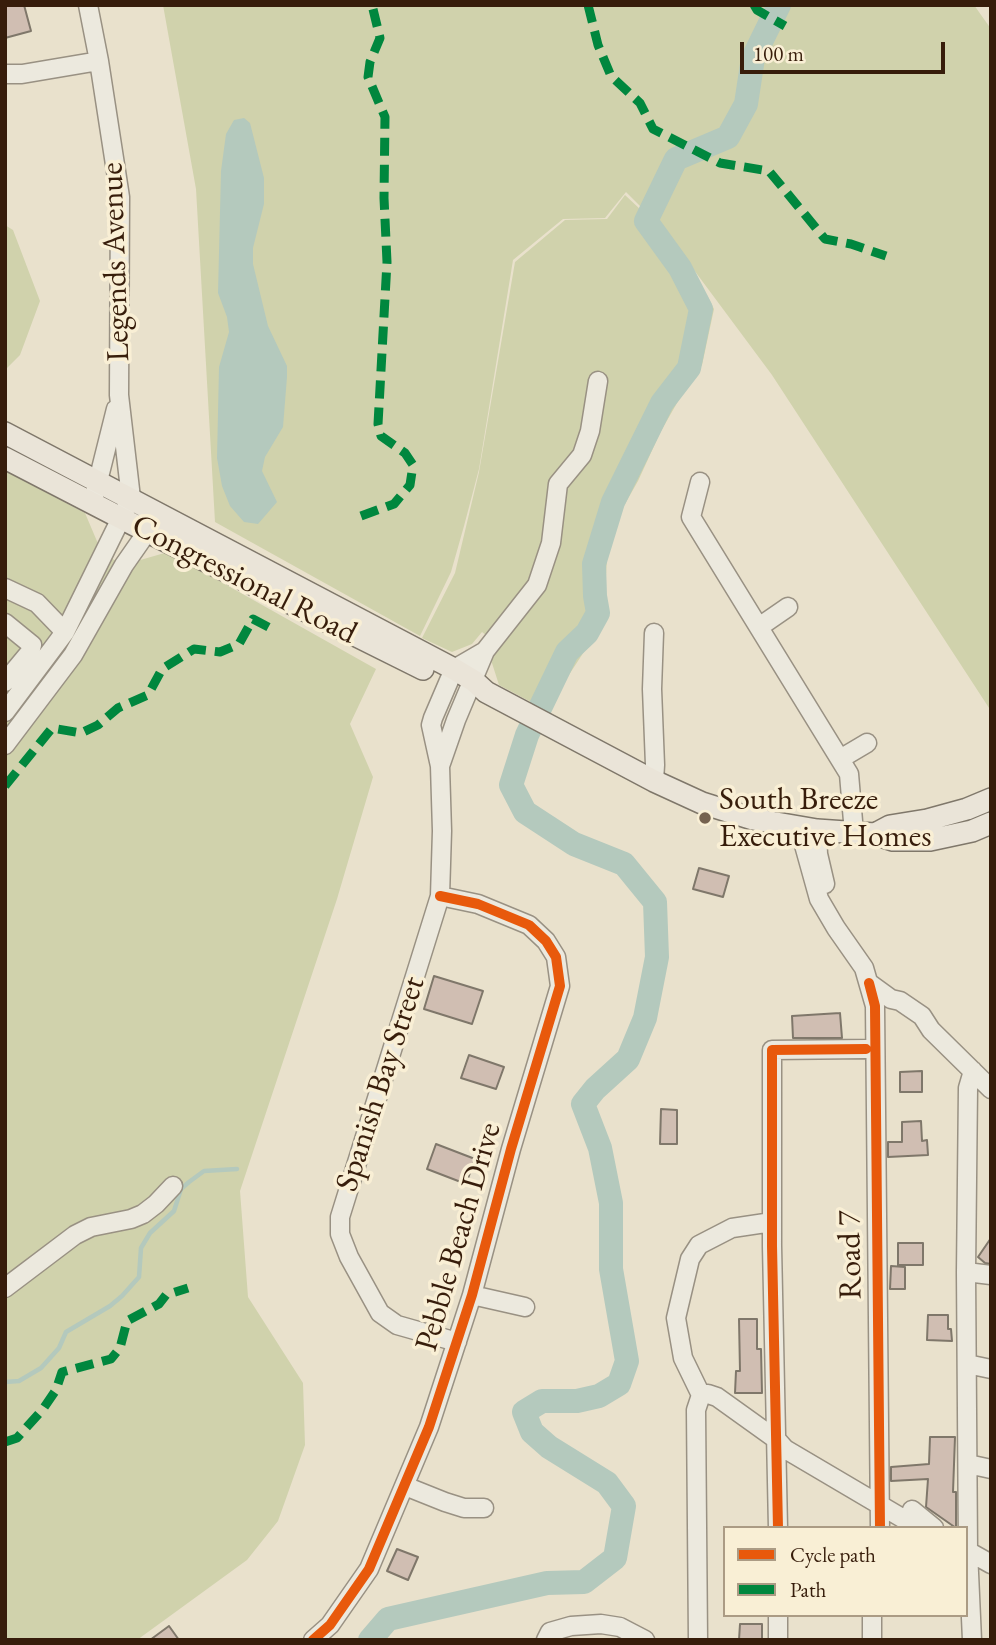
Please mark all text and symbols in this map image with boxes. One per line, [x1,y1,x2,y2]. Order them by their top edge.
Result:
scale bar [744,28,949,72]
text: 100 m [753,40,804,67]
street label: Legends Avenue [93,162,139,362]
street label: Congressional Road [125,507,363,653]
place label: South Breeze Executive Homes [719,781,932,856]
marker: South Breeze Executive Homes [697,810,713,826]
street label: Spanish Bay Street [328,972,434,1196]
street label: Pebble Beach Drive [408,1118,510,1356]
street label: Road 7 [831,1210,871,1300]
legend [723,1526,968,1617]
text: Cycle path [790,1541,876,1568]
text: Path [790,1576,826,1603]

